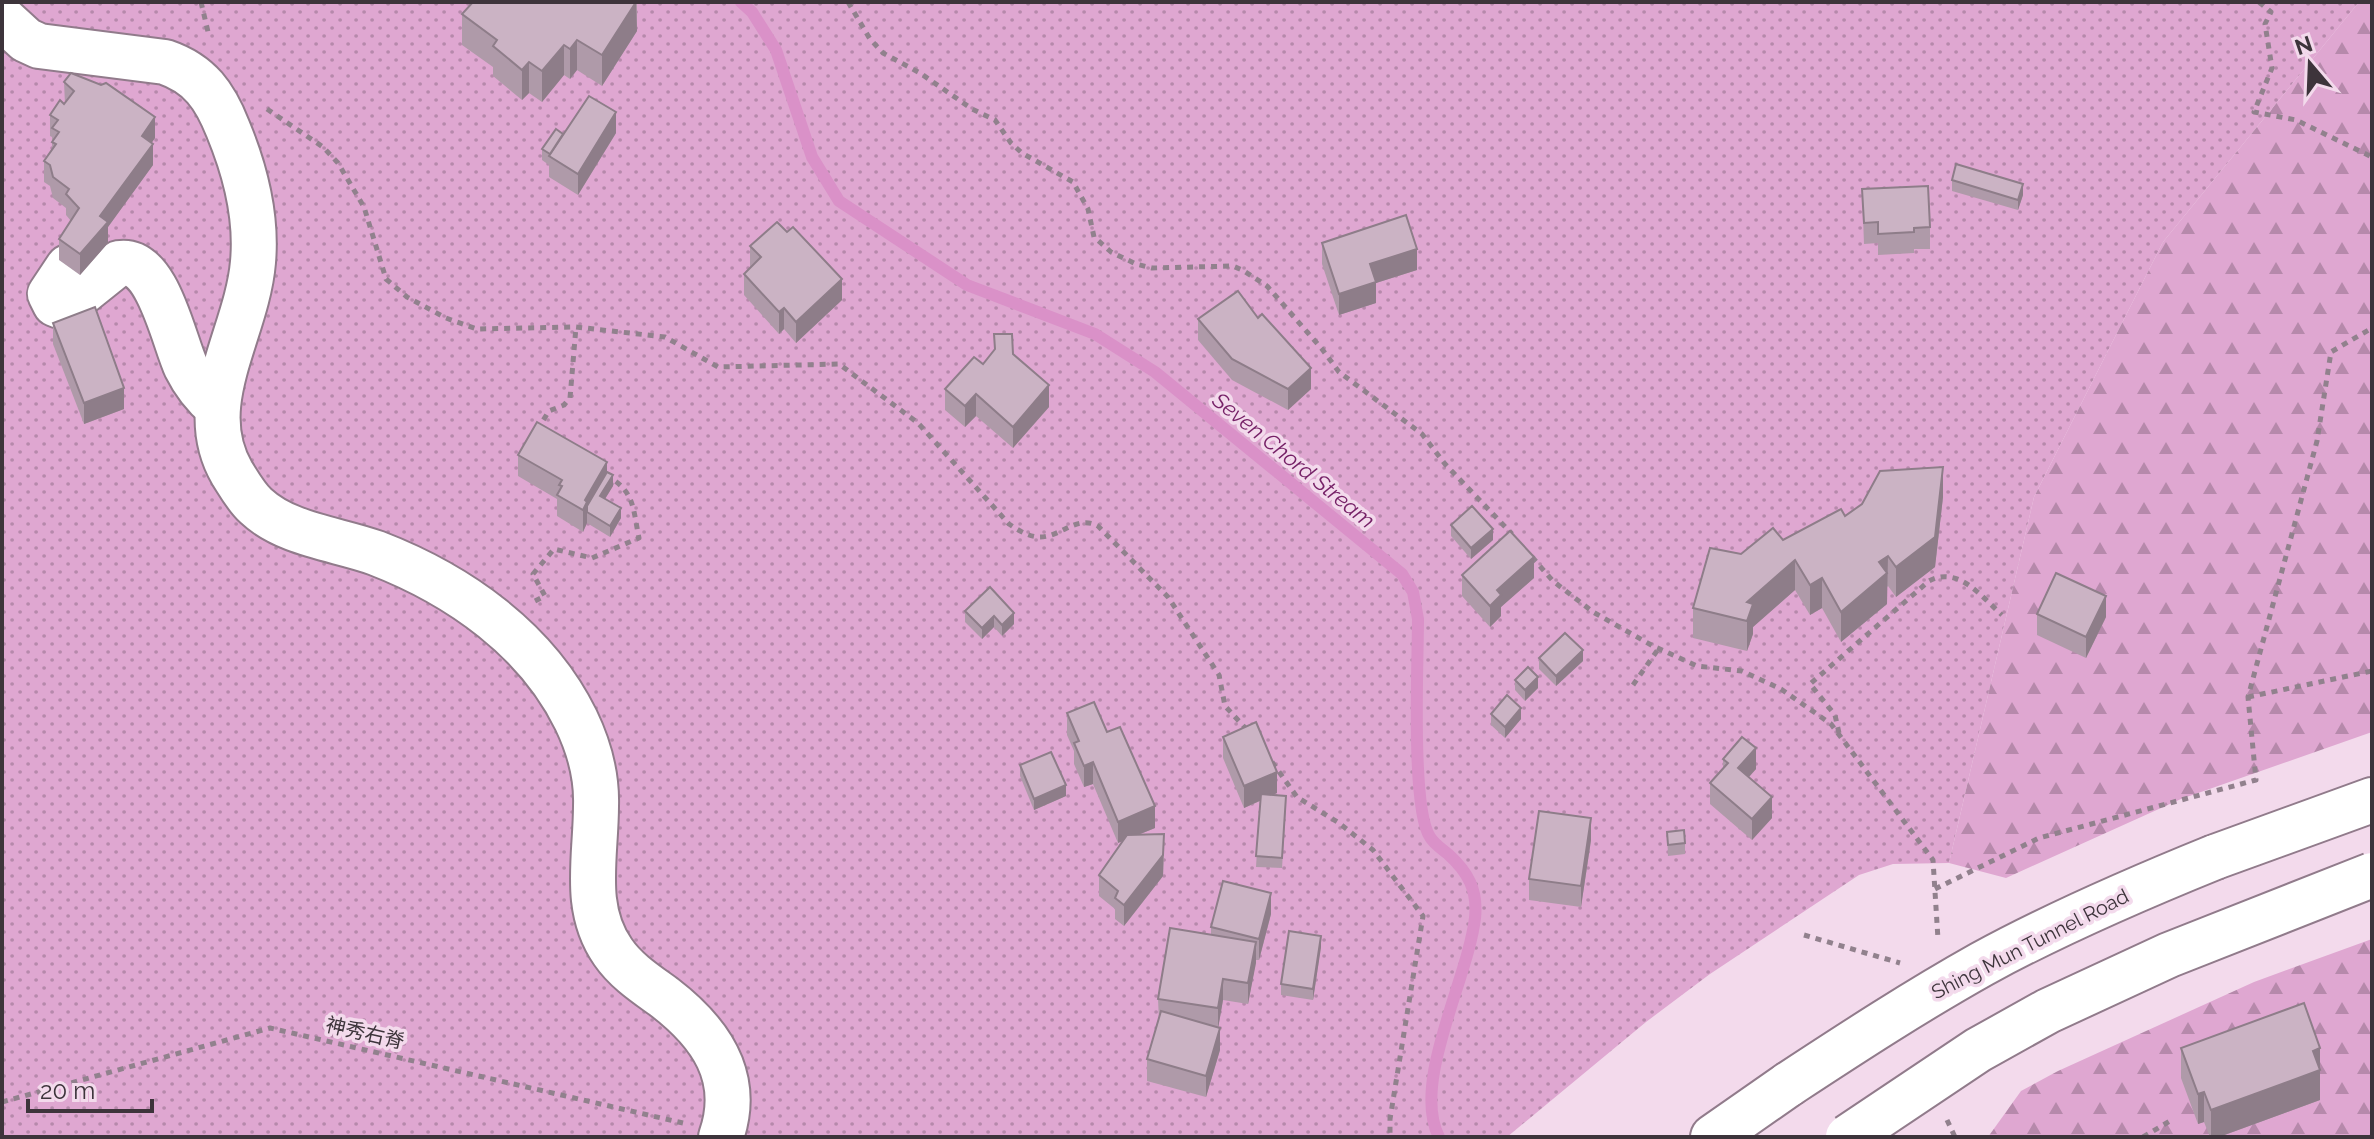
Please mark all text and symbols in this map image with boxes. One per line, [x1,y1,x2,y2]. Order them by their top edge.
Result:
north arrow [2270,24,2350,104]
text: N [2291,30,2316,60]
water label: Seven Chord Stream [1207,386,1380,533]
street label: Shing Mun Tunnel Road [1927,884,2133,1004]
street label: 神秀右脊 [323,1012,407,1054]
scale bar [28,1063,152,1113]
text: 20 m [40,1076,95,1105]

